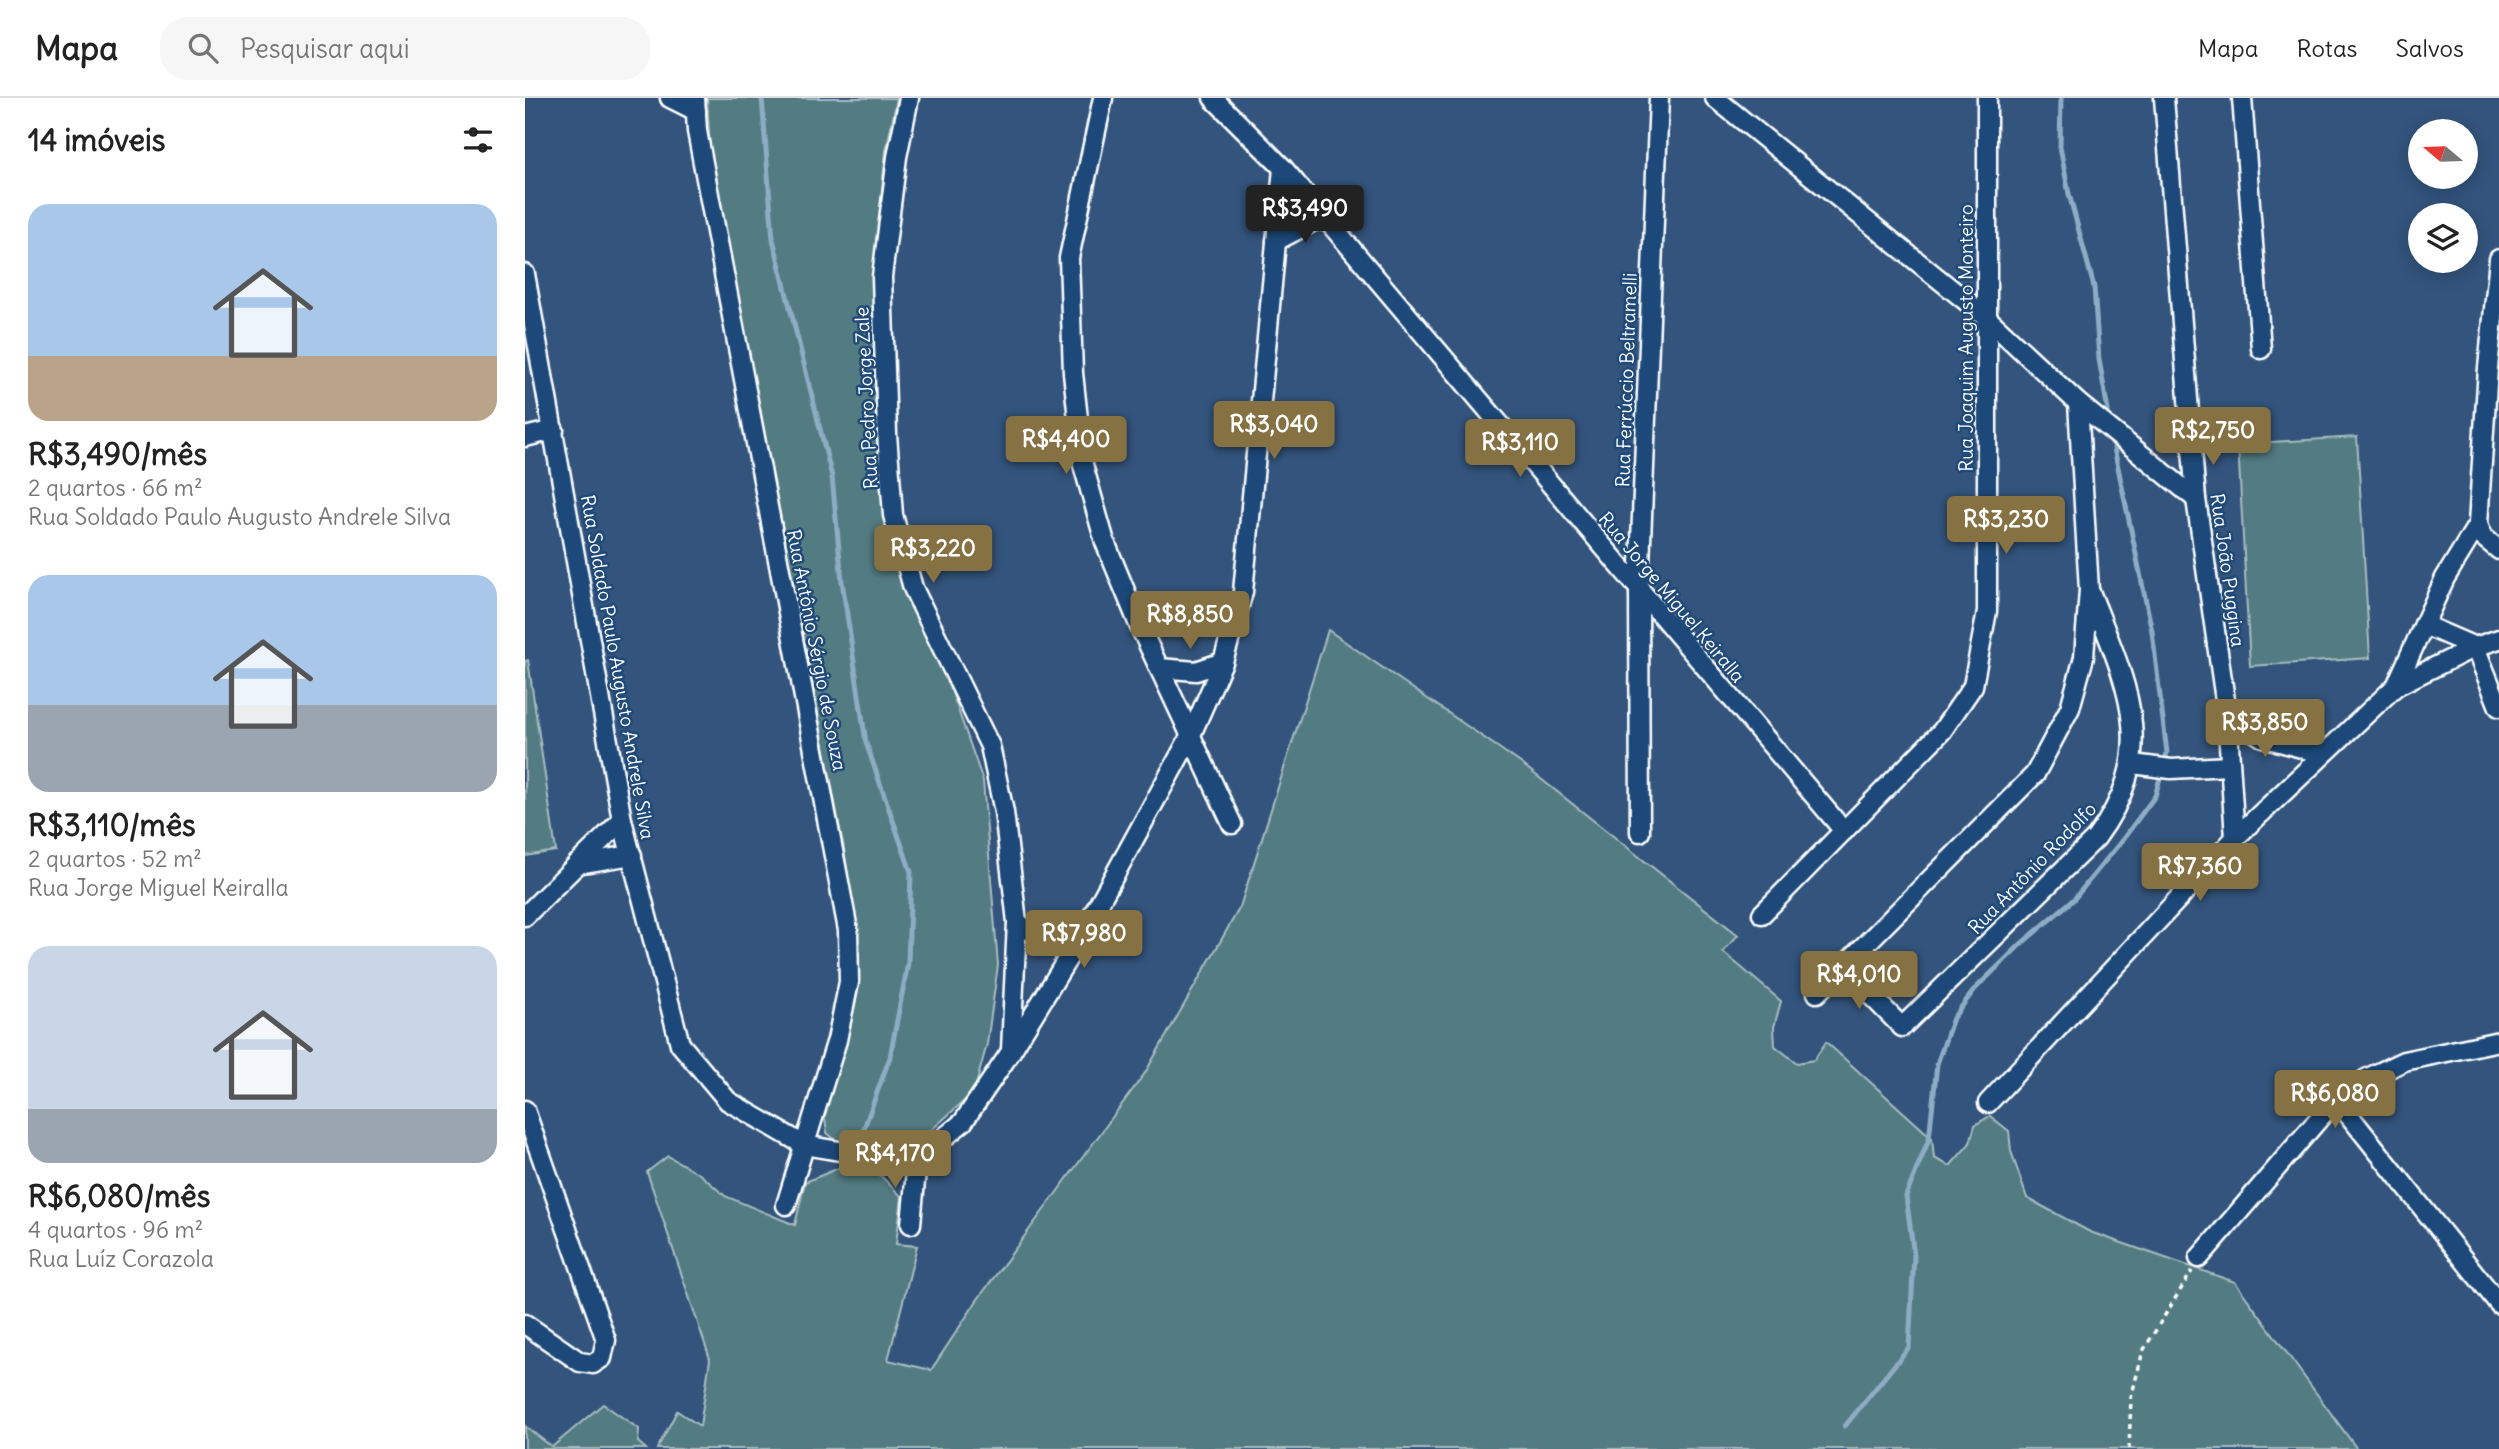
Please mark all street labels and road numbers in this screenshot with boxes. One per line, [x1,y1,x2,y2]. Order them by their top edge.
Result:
street label: Rua Joaquim Augusto Monteiro [1954,204,1978,472]
street label: Rua Ferrúccio Beltramelli [1610,272,1642,488]
street label: Rua Pedro Jorge Zale [849,306,883,490]
street label: Rua João Puggina [2205,492,2251,648]
street label: Rua Soldado Paulo Augusto Andrele Silva [576,493,660,841]
street label: Rua Jorge Miguel Keiralla [1594,507,1750,687]
street label: Rua Antônio Sérgio de Souza [782,527,852,773]
street label: Rua Antônio Rodolfo [1963,797,2101,939]

